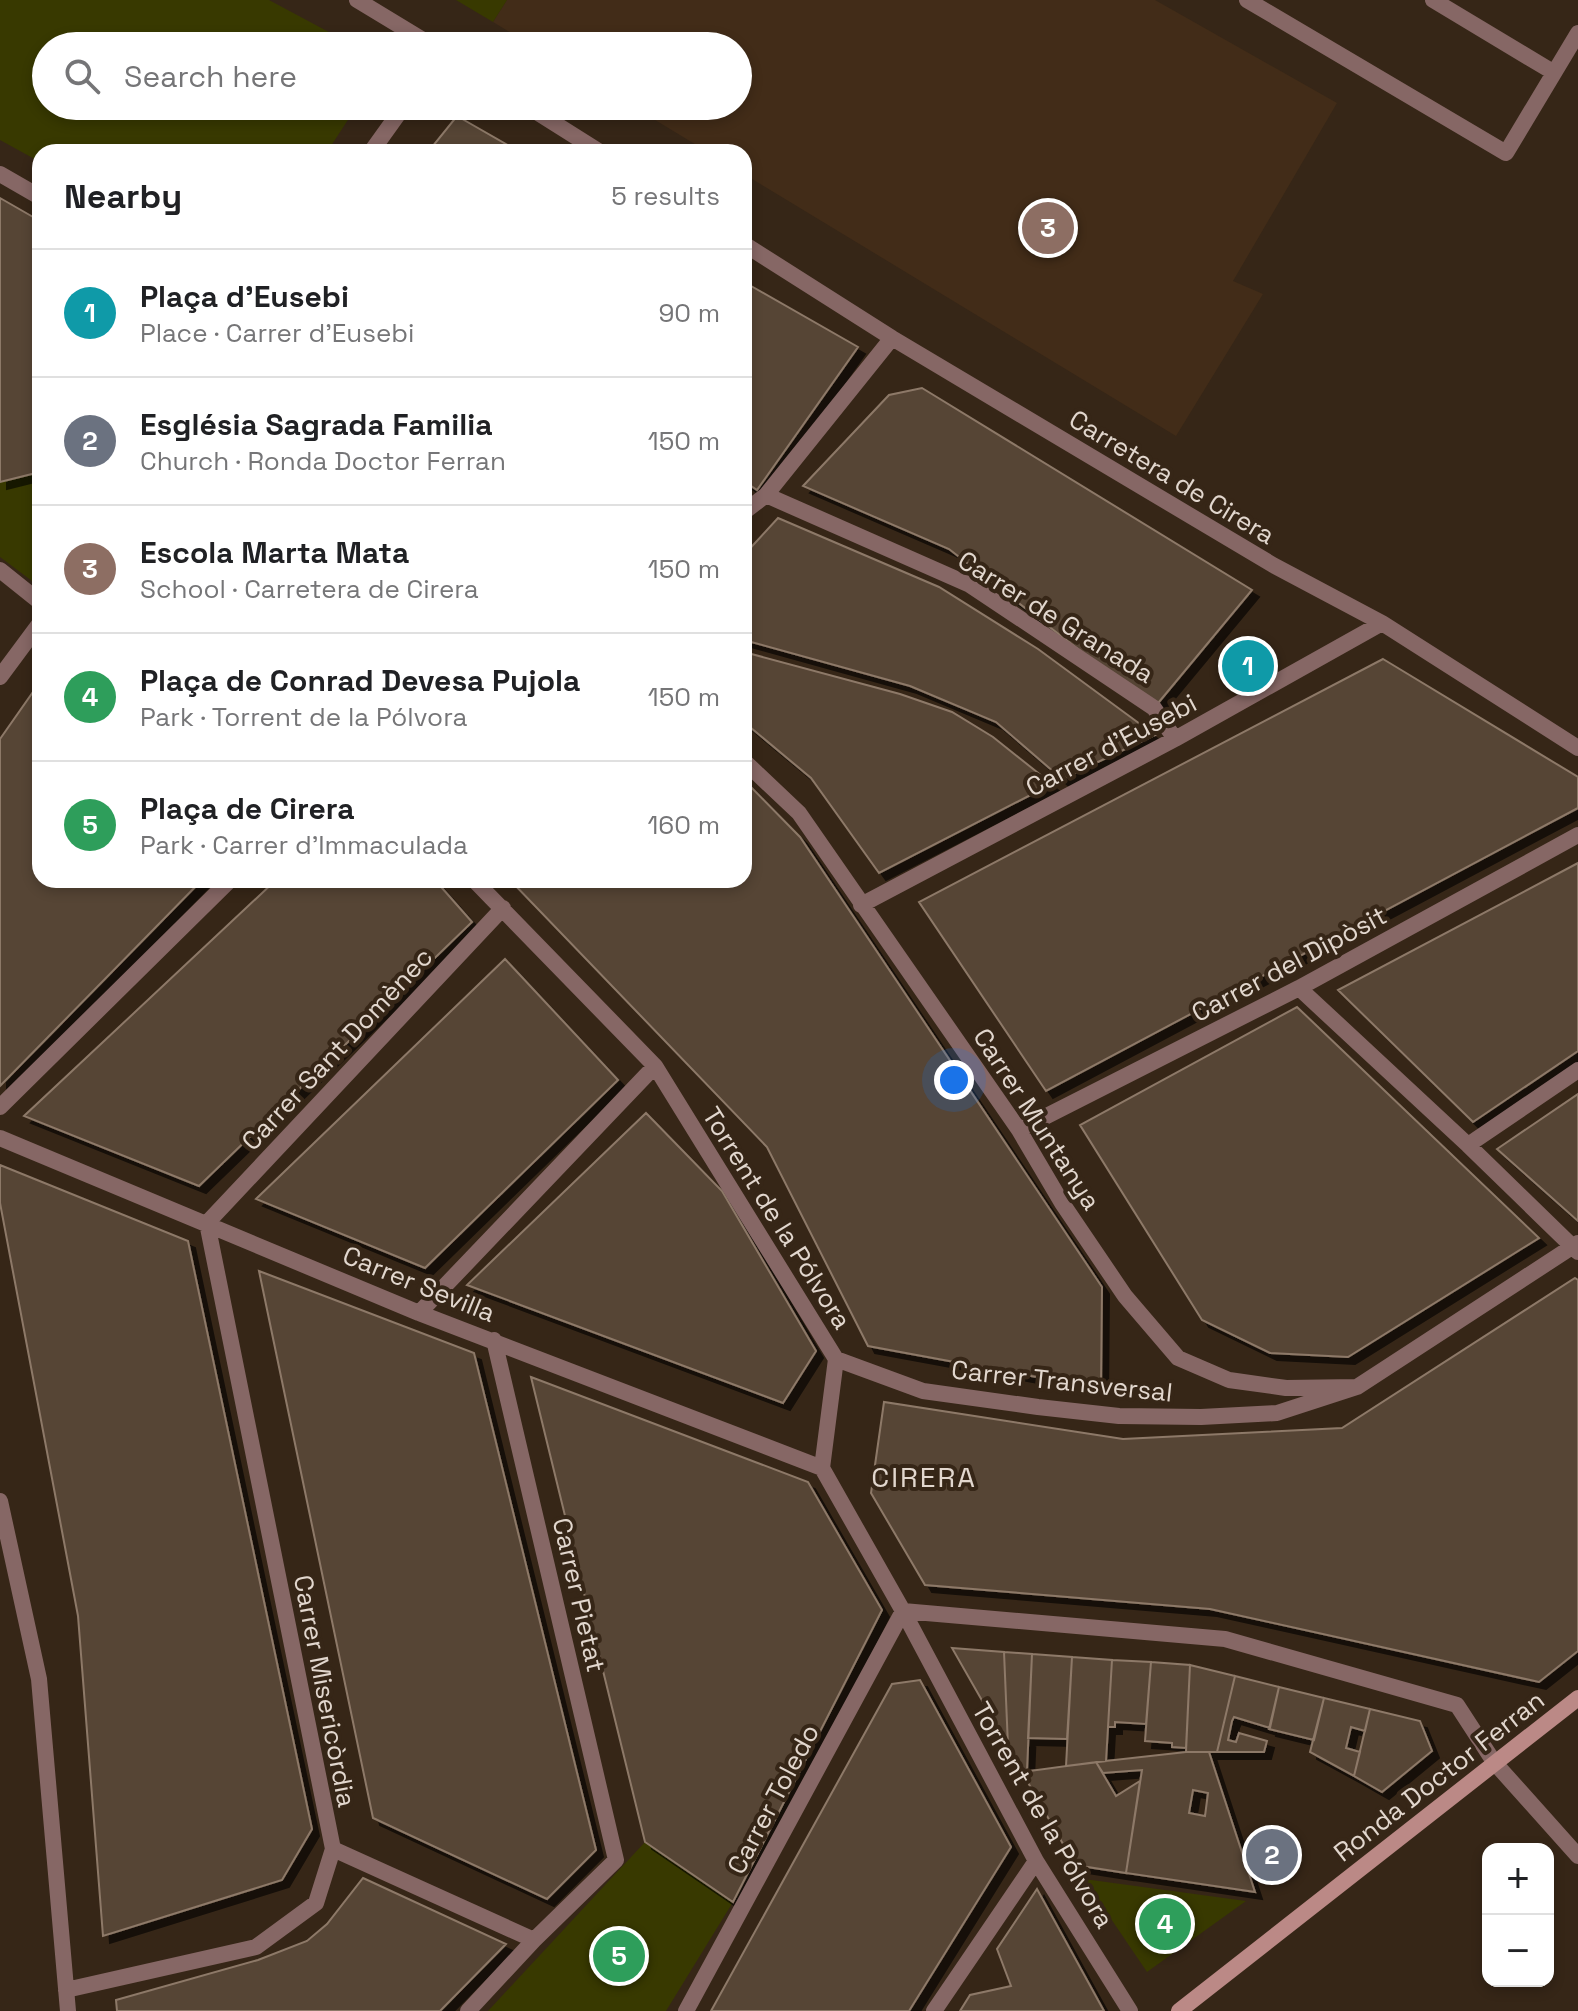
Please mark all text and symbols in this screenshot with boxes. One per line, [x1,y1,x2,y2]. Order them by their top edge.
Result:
search box [32,32,752,120]
icon: search [60,54,104,98]
text: Search here [124,57,297,96]
text: Nearby [64,175,182,218]
text: 5 results [611,179,720,213]
pin: 3 [1022,198,1074,258]
text: Plaça d'Eusebi [140,277,349,316]
text: 1 [84,296,96,330]
text: 90 m [658,296,720,330]
text: Place · Carrer d'Eusebi [140,316,414,350]
street label: Carretera de Cirera [1063,402,1281,552]
text: Església Sagrada Familia [140,405,492,444]
text: 2 [82,424,98,458]
text: 150 m [648,424,720,458]
text: Church · Ronda Doctor Ferran [140,444,506,478]
text: Escola Marta Mata [140,533,409,572]
street label: Carrer de Granada [952,543,1161,691]
text: 3 [82,552,98,586]
text: 150 m [648,552,720,586]
text: School · Carretera de Cirera [140,572,479,606]
pin: 1 [1222,636,1274,696]
text: Plaça de Conrad Devesa Pujola [140,661,580,700]
text: 4 [82,680,98,714]
text: 150 m [648,680,720,714]
street label: Carrer d'Eusebi [1020,686,1202,804]
text: Park · Torrent de la Pólvora [140,700,467,734]
text: Plaça de Cirera [140,789,355,828]
text: 5 [82,808,98,842]
text: 160 m [648,808,720,842]
text: Park · Carrer d'Immaculada [140,828,468,862]
street label: Carrer del Dipòsit [1186,898,1392,1030]
street label: Carrer Sant Domènec [234,940,440,1158]
street label: Carrer Muntanya [966,1022,1108,1216]
your location [934,1060,974,1100]
street label: Torrent de la Pólvora [695,1101,859,1336]
street label: Carrer Sevilla [338,1238,500,1330]
street label: Carrer Transversal [950,1352,1174,1410]
district label: CIRERA [871,1459,977,1495]
street label: Carrer Pietat [545,1514,613,1676]
street label: Carrer Misericòrdia [286,1572,364,1810]
street label: Ronda Doctor Ferran [1327,1683,1551,1869]
street label: Torrent de la Pólvora [964,1696,1122,1934]
street label: Carrer Toledo [719,1718,827,1880]
pin: 2 [1246,1825,1298,1885]
map controls [1482,1843,1554,1987]
button: + [1482,1843,1554,1915]
pin: 4 [1139,1894,1191,1954]
button: − [1482,1915,1554,1987]
pin: 5 [593,1926,645,1986]

